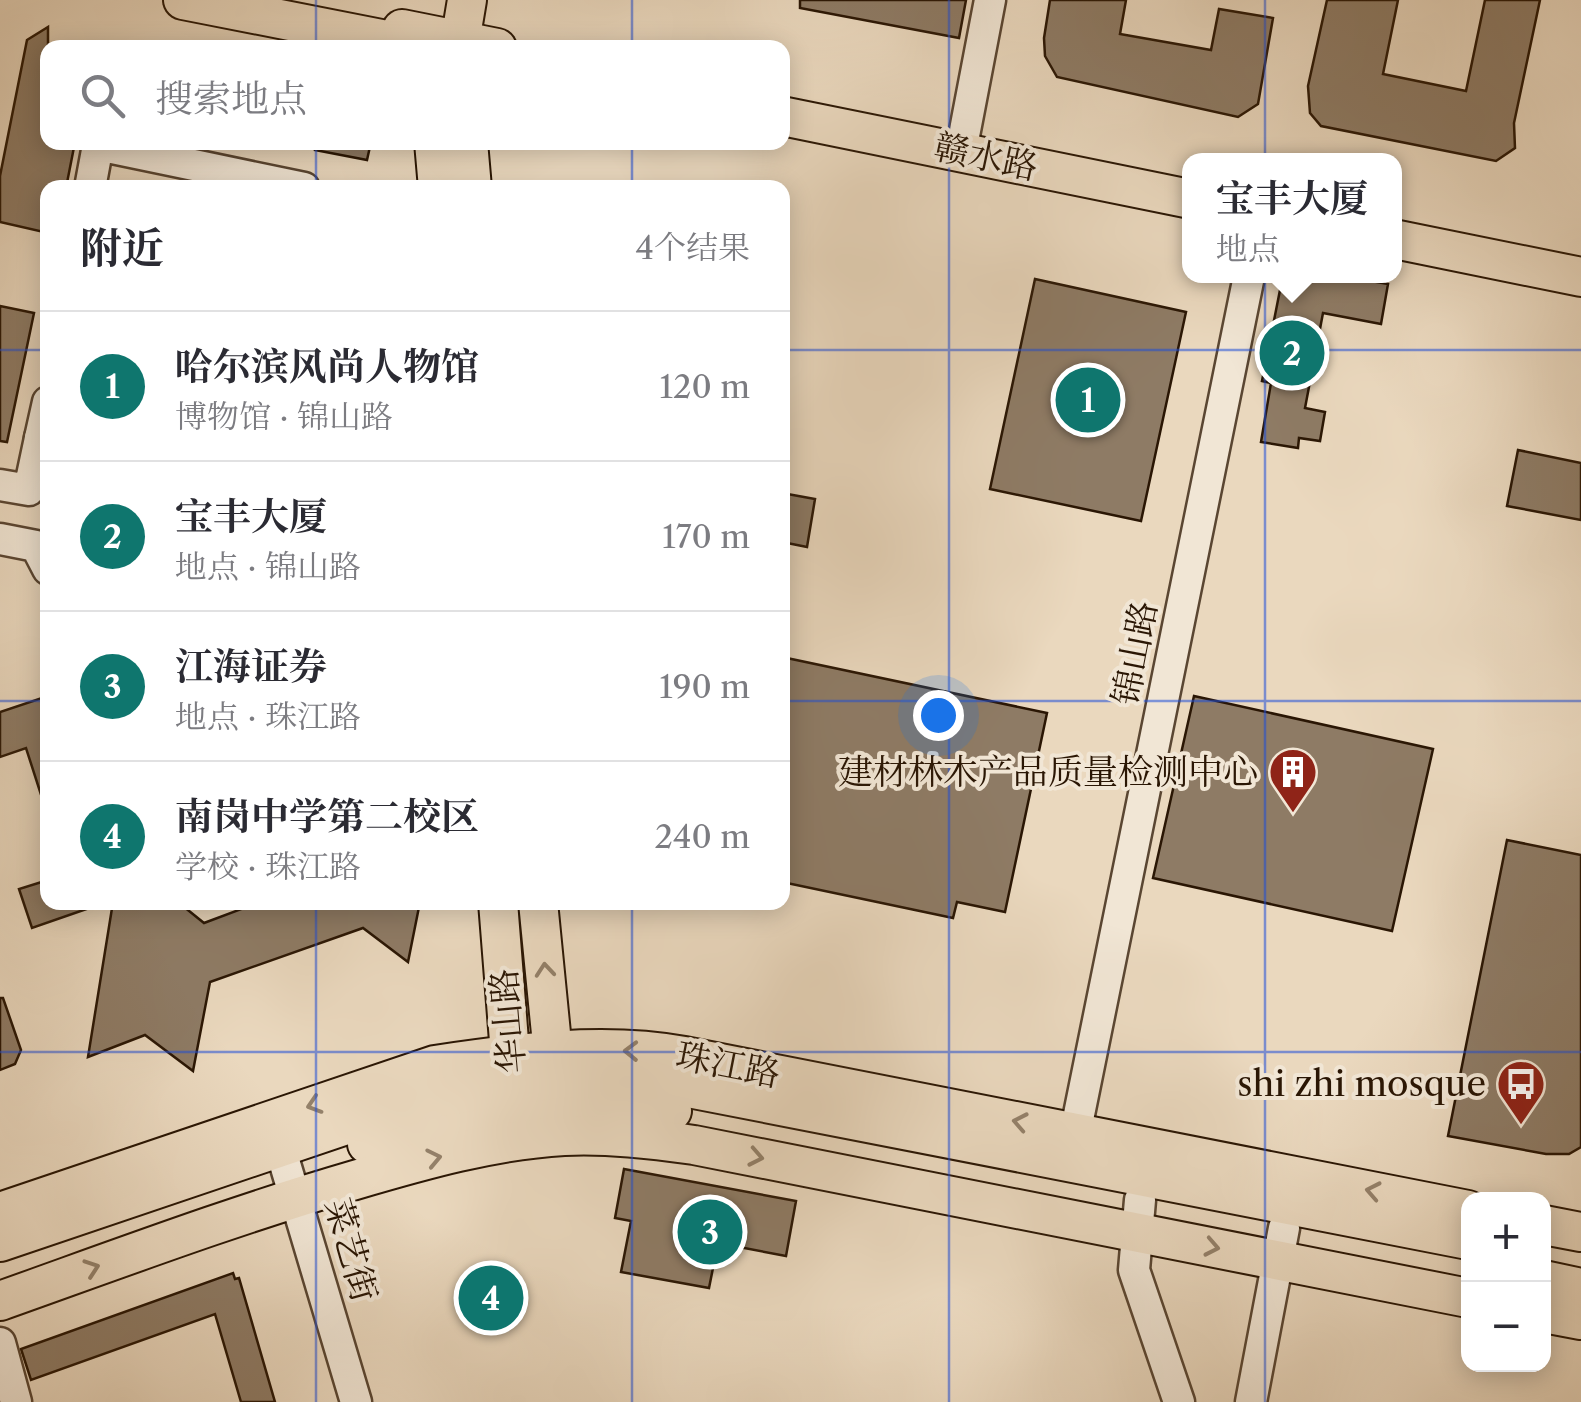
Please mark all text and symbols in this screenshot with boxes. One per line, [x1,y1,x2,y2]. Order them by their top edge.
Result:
search box [40,40,790,150]
icon: search [75,68,130,123]
text: 搜索地点 [155,75,307,122]
street label: 赣水路 [930,125,1042,188]
popup [1182,153,1402,283]
text: 宝丰大厦 [1216,175,1368,222]
text: 附近 [80,222,164,274]
text: 4个结果 [636,228,750,267]
text: 地点 [1216,229,1280,268]
pin: 2 [1260,316,1324,390]
text: 哈尔滨风尚人物馆 [175,343,479,390]
pin: 1 [1056,362,1120,438]
text: 1 [105,367,120,406]
text: 120 m [660,367,750,406]
text: 博物馆 · 锦山路 [175,397,393,436]
text: 宝丰大厦 [175,493,327,540]
text: 2 [103,517,122,556]
text: 170 m [662,517,750,556]
text: 地点 · 锦山路 [175,547,361,586]
street label: 锦山路 [1103,597,1166,709]
text: 江海证券 [175,643,327,690]
text: 3 [103,667,122,706]
text: 190 m [659,667,750,706]
your location [913,690,964,741]
text: 地点 · 珠江路 [175,697,361,736]
building icon: 建材林木产品质量检测中心 [1267,746,1319,814]
place label: 建材林木产品质量检测中心 [838,750,1258,793]
text: 南岗中学第二校区 [175,793,479,840]
text: 4 [103,817,122,856]
text: 240 m [654,817,750,856]
text: 学校 · 珠江路 [175,847,361,886]
one-way arrow [534,961,556,977]
street label: 华山路 [482,967,533,1075]
street label: 珠江路 [672,1033,784,1096]
one-way arrow [623,1040,639,1061]
bus stop icon: shi zhi mosque [1495,1058,1547,1126]
place label: shi zhi mosque [1237,1062,1486,1105]
one-way arrow [306,1093,323,1113]
one-way arrow [1011,1112,1028,1133]
one-way arrow [747,1146,764,1167]
one-way arrow [425,1148,442,1169]
one-way arrow [1365,1182,1382,1203]
map controls [1461,1192,1551,1372]
button: + [1461,1192,1551,1282]
street label: 菜艺街 [316,1193,387,1306]
pin: 3 [678,1194,742,1270]
one-way arrow [1203,1235,1220,1256]
one-way arrow [83,1260,100,1280]
pin: 4 [458,1260,524,1336]
button: − [1461,1282,1551,1372]

